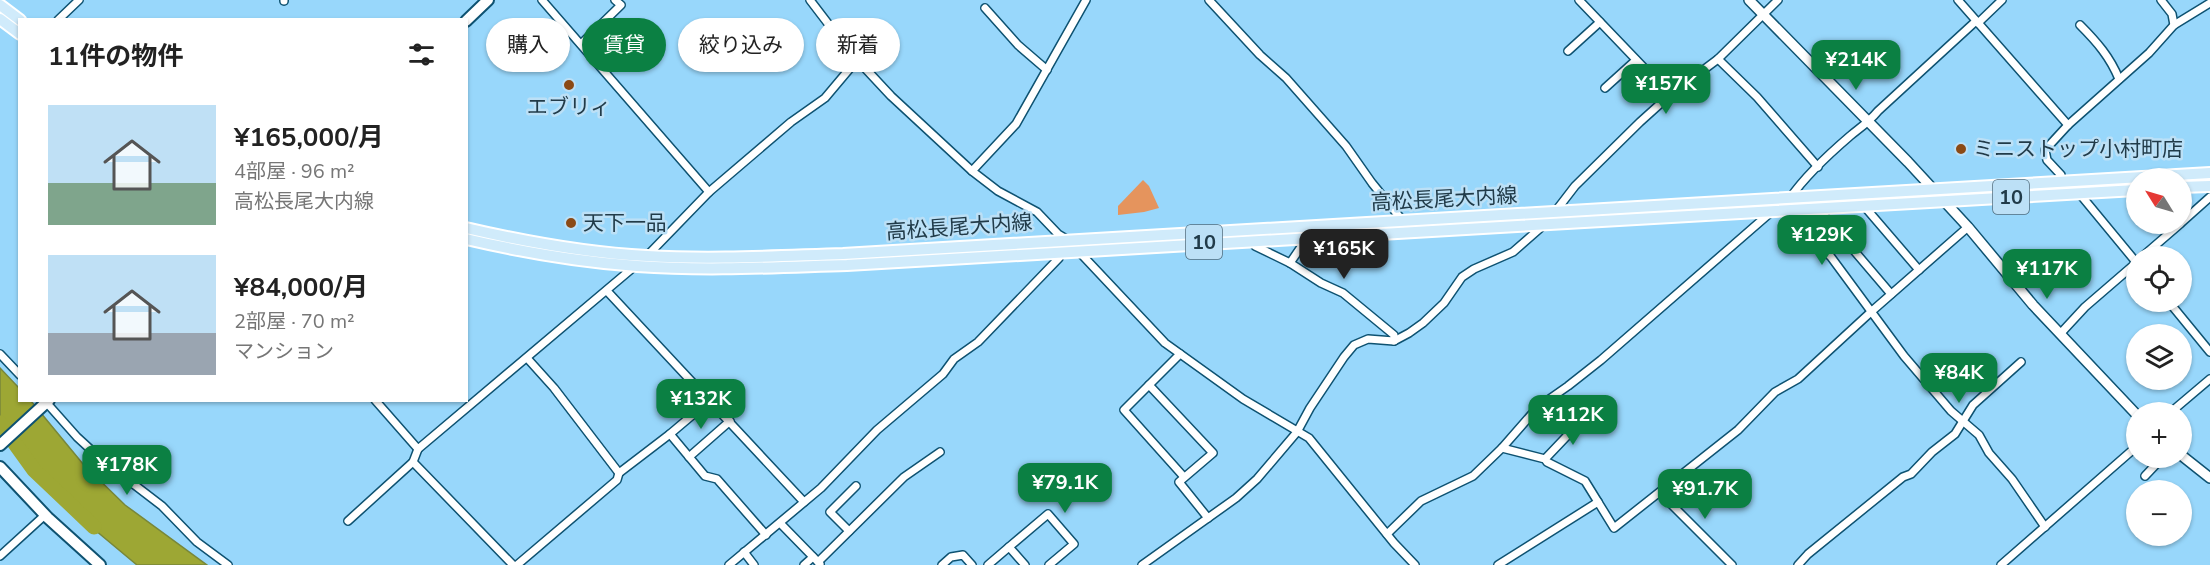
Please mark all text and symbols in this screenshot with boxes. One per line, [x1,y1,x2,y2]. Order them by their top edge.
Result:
chip: 購入 [486,18,570,72]
chip: 賃貸 [582,18,666,72]
chip: 絞り込み [678,18,804,72]
chip: 新着 [816,18,900,72]
icon: filters [405,38,438,71]
text: 11件の物件 [48,39,183,74]
pin: ¥214K [1814,40,1898,91]
text: ¥214K [1825,46,1887,73]
pin: ¥157K [1624,64,1708,115]
text: ¥157K [1635,70,1697,97]
marker: エブリィ [562,78,576,92]
place label: エブリィ [527,93,611,121]
text: ¥165,000/月 [234,120,384,155]
icon: home [96,129,168,201]
place label: ミニストップ小村町店 [1973,135,2183,163]
marker: ミニストップ小村町店 [1954,142,1968,156]
text: 4部屋 · 96 m² [234,158,355,185]
north arrow [2126,168,2192,234]
map controls [2126,168,2192,546]
road number: 10 [1993,180,2029,214]
street label: 高松長尾大内線 [1370,181,1518,217]
text: 高松長尾大内線 [234,188,374,215]
street label: 高松長尾大内線 [885,208,1033,246]
place label: 天下一品 [583,209,667,237]
pin: ¥129K [1780,215,1864,266]
marker: 天下一品 [564,216,578,230]
text: ¥129K [1791,221,1853,248]
road number: 10 [1186,225,1222,259]
pin: ¥165K [1302,229,1386,280]
text: ¥165K [1313,235,1375,262]
button: locate [2126,246,2192,312]
pin: ¥117K [2005,249,2089,300]
text: ¥117K [2016,255,2078,282]
text: ¥84,000/月 [234,270,368,305]
icon: home [96,279,168,351]
text: 2部屋 · 70 m² [234,308,355,335]
button: layers [2126,324,2192,390]
text: マンション [234,338,334,365]
pin: ¥84K [1923,353,1995,404]
text: ¥84K [1934,359,1984,386]
pin: ¥132K [659,379,743,430]
text: ¥132K [670,385,732,412]
pin: ¥112K [1531,395,1615,446]
text: ¥112K [1542,401,1604,428]
button: + [2126,402,2192,468]
pin: ¥178K [85,445,169,496]
text: ¥178K [96,451,158,478]
pin: ¥79.1K [1016,463,1114,514]
text: ¥79.1K [1032,469,1098,496]
pin: ¥91.7K [1656,469,1754,520]
text: ¥91.7K [1672,475,1738,502]
button: − [2126,480,2192,546]

